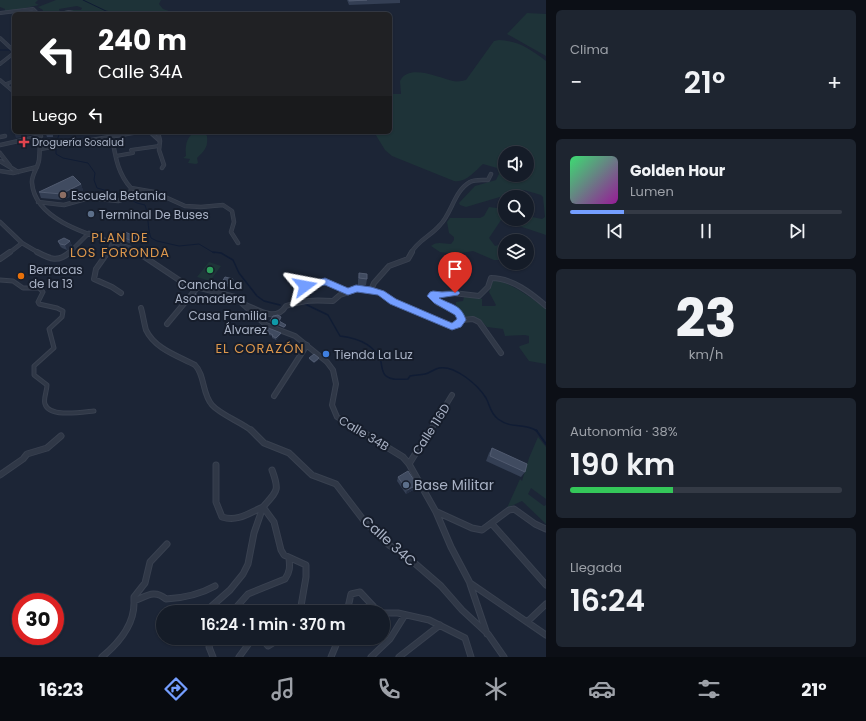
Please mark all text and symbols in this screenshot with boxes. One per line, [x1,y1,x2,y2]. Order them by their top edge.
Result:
text: 240 m [98,21,187,60]
icon: left [32,28,84,80]
text: Clima [570,40,609,59]
text: Calle 34A [98,59,183,84]
text: 21° [684,61,725,104]
text: − [570,67,582,98]
text: + [827,67,842,98]
icon: left [85,104,107,126]
text: Luego [32,105,77,126]
place label: Droguería Sosalud [32,135,124,150]
marker: Droguería Sosalud [19,137,29,147]
map controls [498,146,534,270]
button: sound [498,146,534,182]
text: Golden Hour [630,160,725,181]
text: Lumen [630,182,674,201]
place label: Escuela Betania [71,187,166,204]
marker: Escuela Betania [58,190,68,200]
button: search [498,190,534,226]
place label: Terminal De Buses [99,206,209,223]
marker: Terminal De Buses [86,209,96,219]
icon: previous [604,220,626,242]
icon: pause [695,220,717,242]
icon: next [786,220,808,242]
district label: PLAN DE LOS FORONDA [70,228,170,262]
button: layers [498,234,534,270]
pin [438,252,472,293]
icon: arrive [444,258,466,280]
place label: Berracas de la 13 [29,261,83,292]
marker: Cancha La Asomadera [205,265,215,275]
position arrow [284,265,326,307]
marker: Berracas de la 13 [16,271,26,281]
place label: Cancha La Asomadera [175,276,245,307]
text: 23 [675,282,737,355]
place label: Casa Familia Álvarez [189,307,267,338]
marker: Casa Familia Álvarez [270,317,280,327]
district label: EL CORAZÓN [215,339,305,358]
text: km/h [689,345,723,364]
place label: Tienda La Luz [334,346,413,363]
marker: Tienda La Luz [321,349,331,359]
street label: Calle 116D [408,400,454,458]
street label: Calle 34B [336,411,392,455]
text: Autonomía · 38% [570,422,678,441]
text: 190 km [570,443,675,486]
place label: Base Militar [414,475,494,495]
marker: Base Militar [401,480,411,490]
street label: Calle 34C [357,511,421,571]
text: Llegada [570,558,622,577]
text: 16:24 [570,579,645,622]
speed limit sign: 30 [12,593,64,645]
text: 16:24 · 1 min · 370 m [201,614,345,635]
icon: directions [162,675,190,703]
icon: music [269,675,297,703]
icon: phone [375,675,403,703]
icon: climate [482,675,510,703]
icon: car [588,675,616,703]
icon: filters [695,675,723,703]
text: 16:23 [39,677,84,702]
text: 21° [801,677,827,702]

